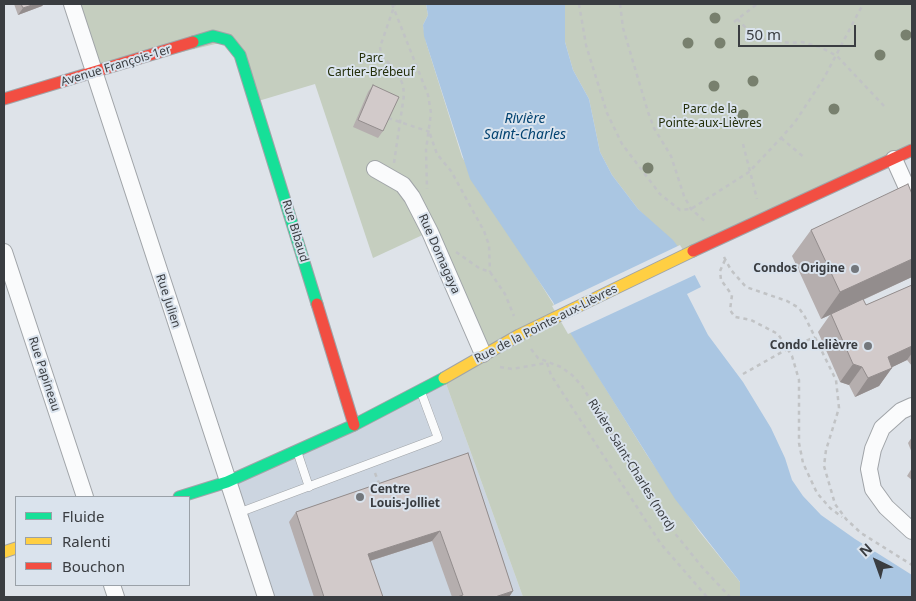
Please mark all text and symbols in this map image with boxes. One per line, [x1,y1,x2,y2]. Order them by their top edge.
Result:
scale bar [741,15,858,47]
text: 50 m [746,24,781,44]
street label: Avenue François-1er [59,42,173,90]
park label: Parc Cartier-Brébeuf [327,52,415,80]
park label: Parc de la Pointe-aux-Lièvres [658,103,762,131]
water label: Rivière Saint-Charles [484,111,566,144]
street label: Rue Bibaud [279,198,311,264]
street label: Rue Domagaya [415,212,463,296]
place label: Condos Origine [753,262,845,276]
marker: Condos Origine [849,263,861,275]
street label: Rue Julien [153,272,183,330]
street label: Rue de la Pointe-aux-Lièvres [472,282,620,366]
street label: Rue Papineau [25,335,63,413]
place label: Condo Lelièvre [770,339,858,353]
marker: Condo Lelièvre [862,340,874,352]
street label: Rivière Saint-Charles (nord) [584,397,678,533]
place label: Centre Louis-Jolliet [370,483,440,511]
marker: Centre Louis-Jolliet [354,491,366,503]
legend [15,496,190,586]
text: Fluide [62,506,104,526]
text: Ralenti [62,531,111,551]
north arrow [851,536,901,586]
text: N [855,539,876,560]
text: Bouchon [62,556,125,576]

